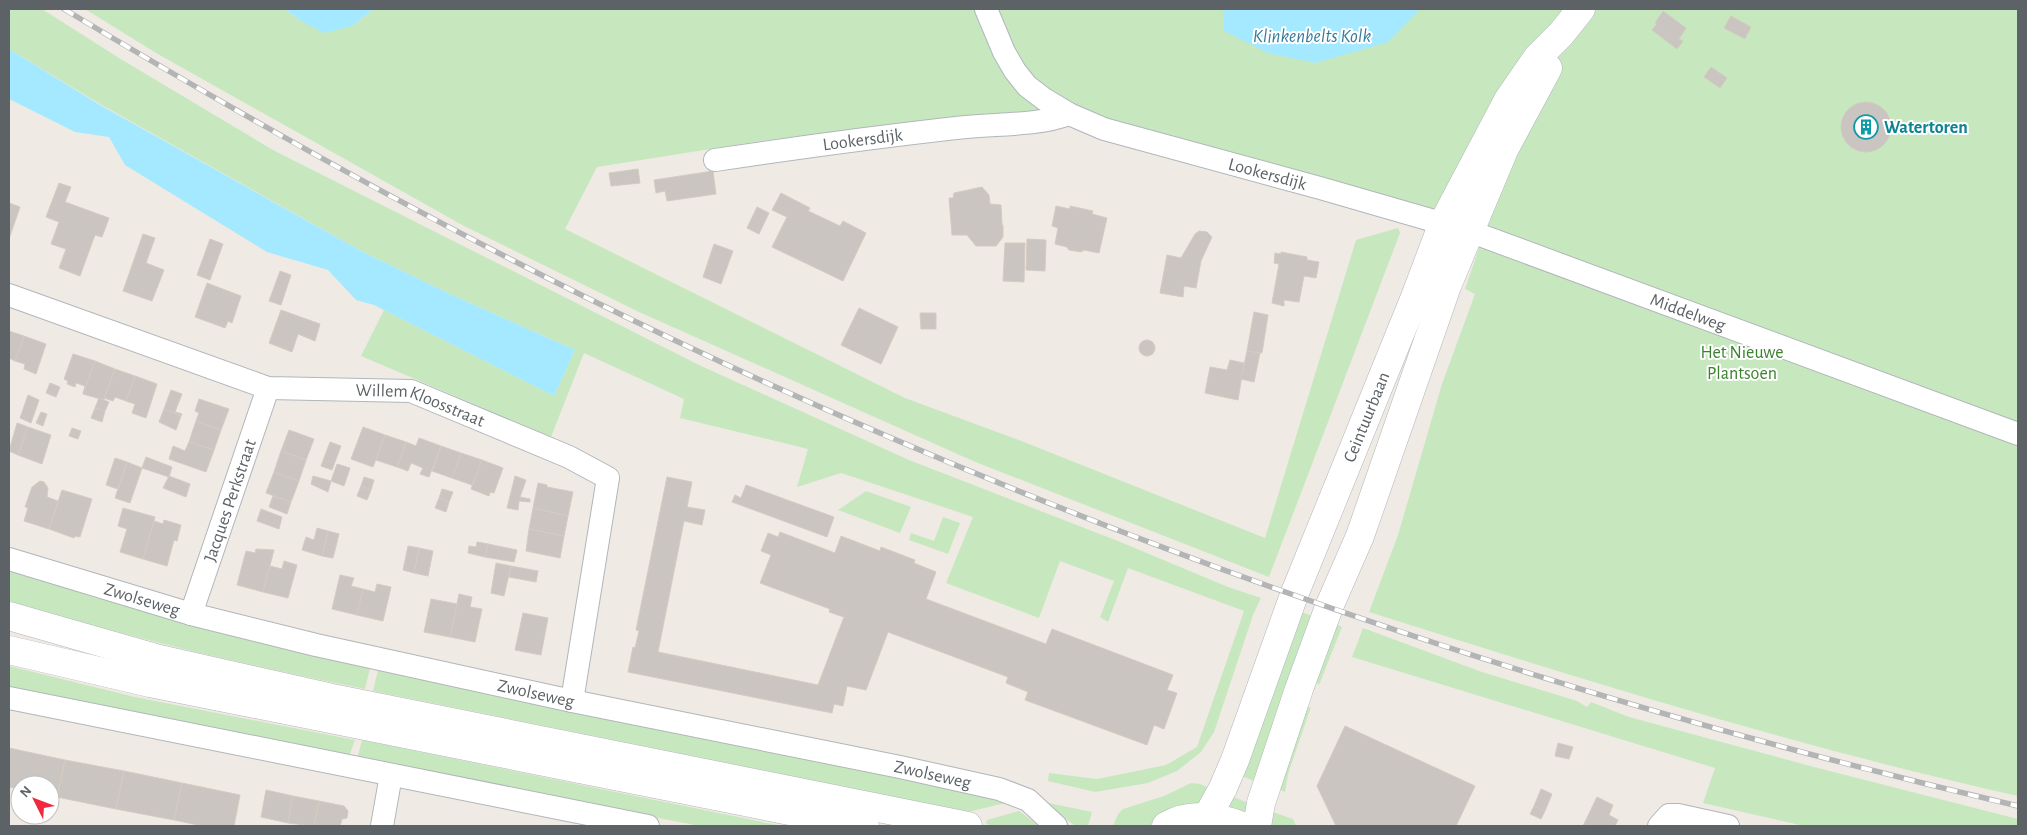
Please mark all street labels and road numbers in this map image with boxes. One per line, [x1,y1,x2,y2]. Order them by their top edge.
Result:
street label: Lookersdijk [822,126,905,155]
street label: Lookersdijk [1226,155,1309,194]
street label: Middelweg [1648,291,1728,335]
street label: Ceintuurbaan [1341,370,1394,465]
street label: Willem Kloosstraat [355,382,487,431]
street label: Jacques Perkstraat [201,437,260,564]
street label: Zwolseweg [102,580,182,620]
street label: Zwolseweg [496,677,576,711]
street label: Zwolseweg [893,758,973,793]

